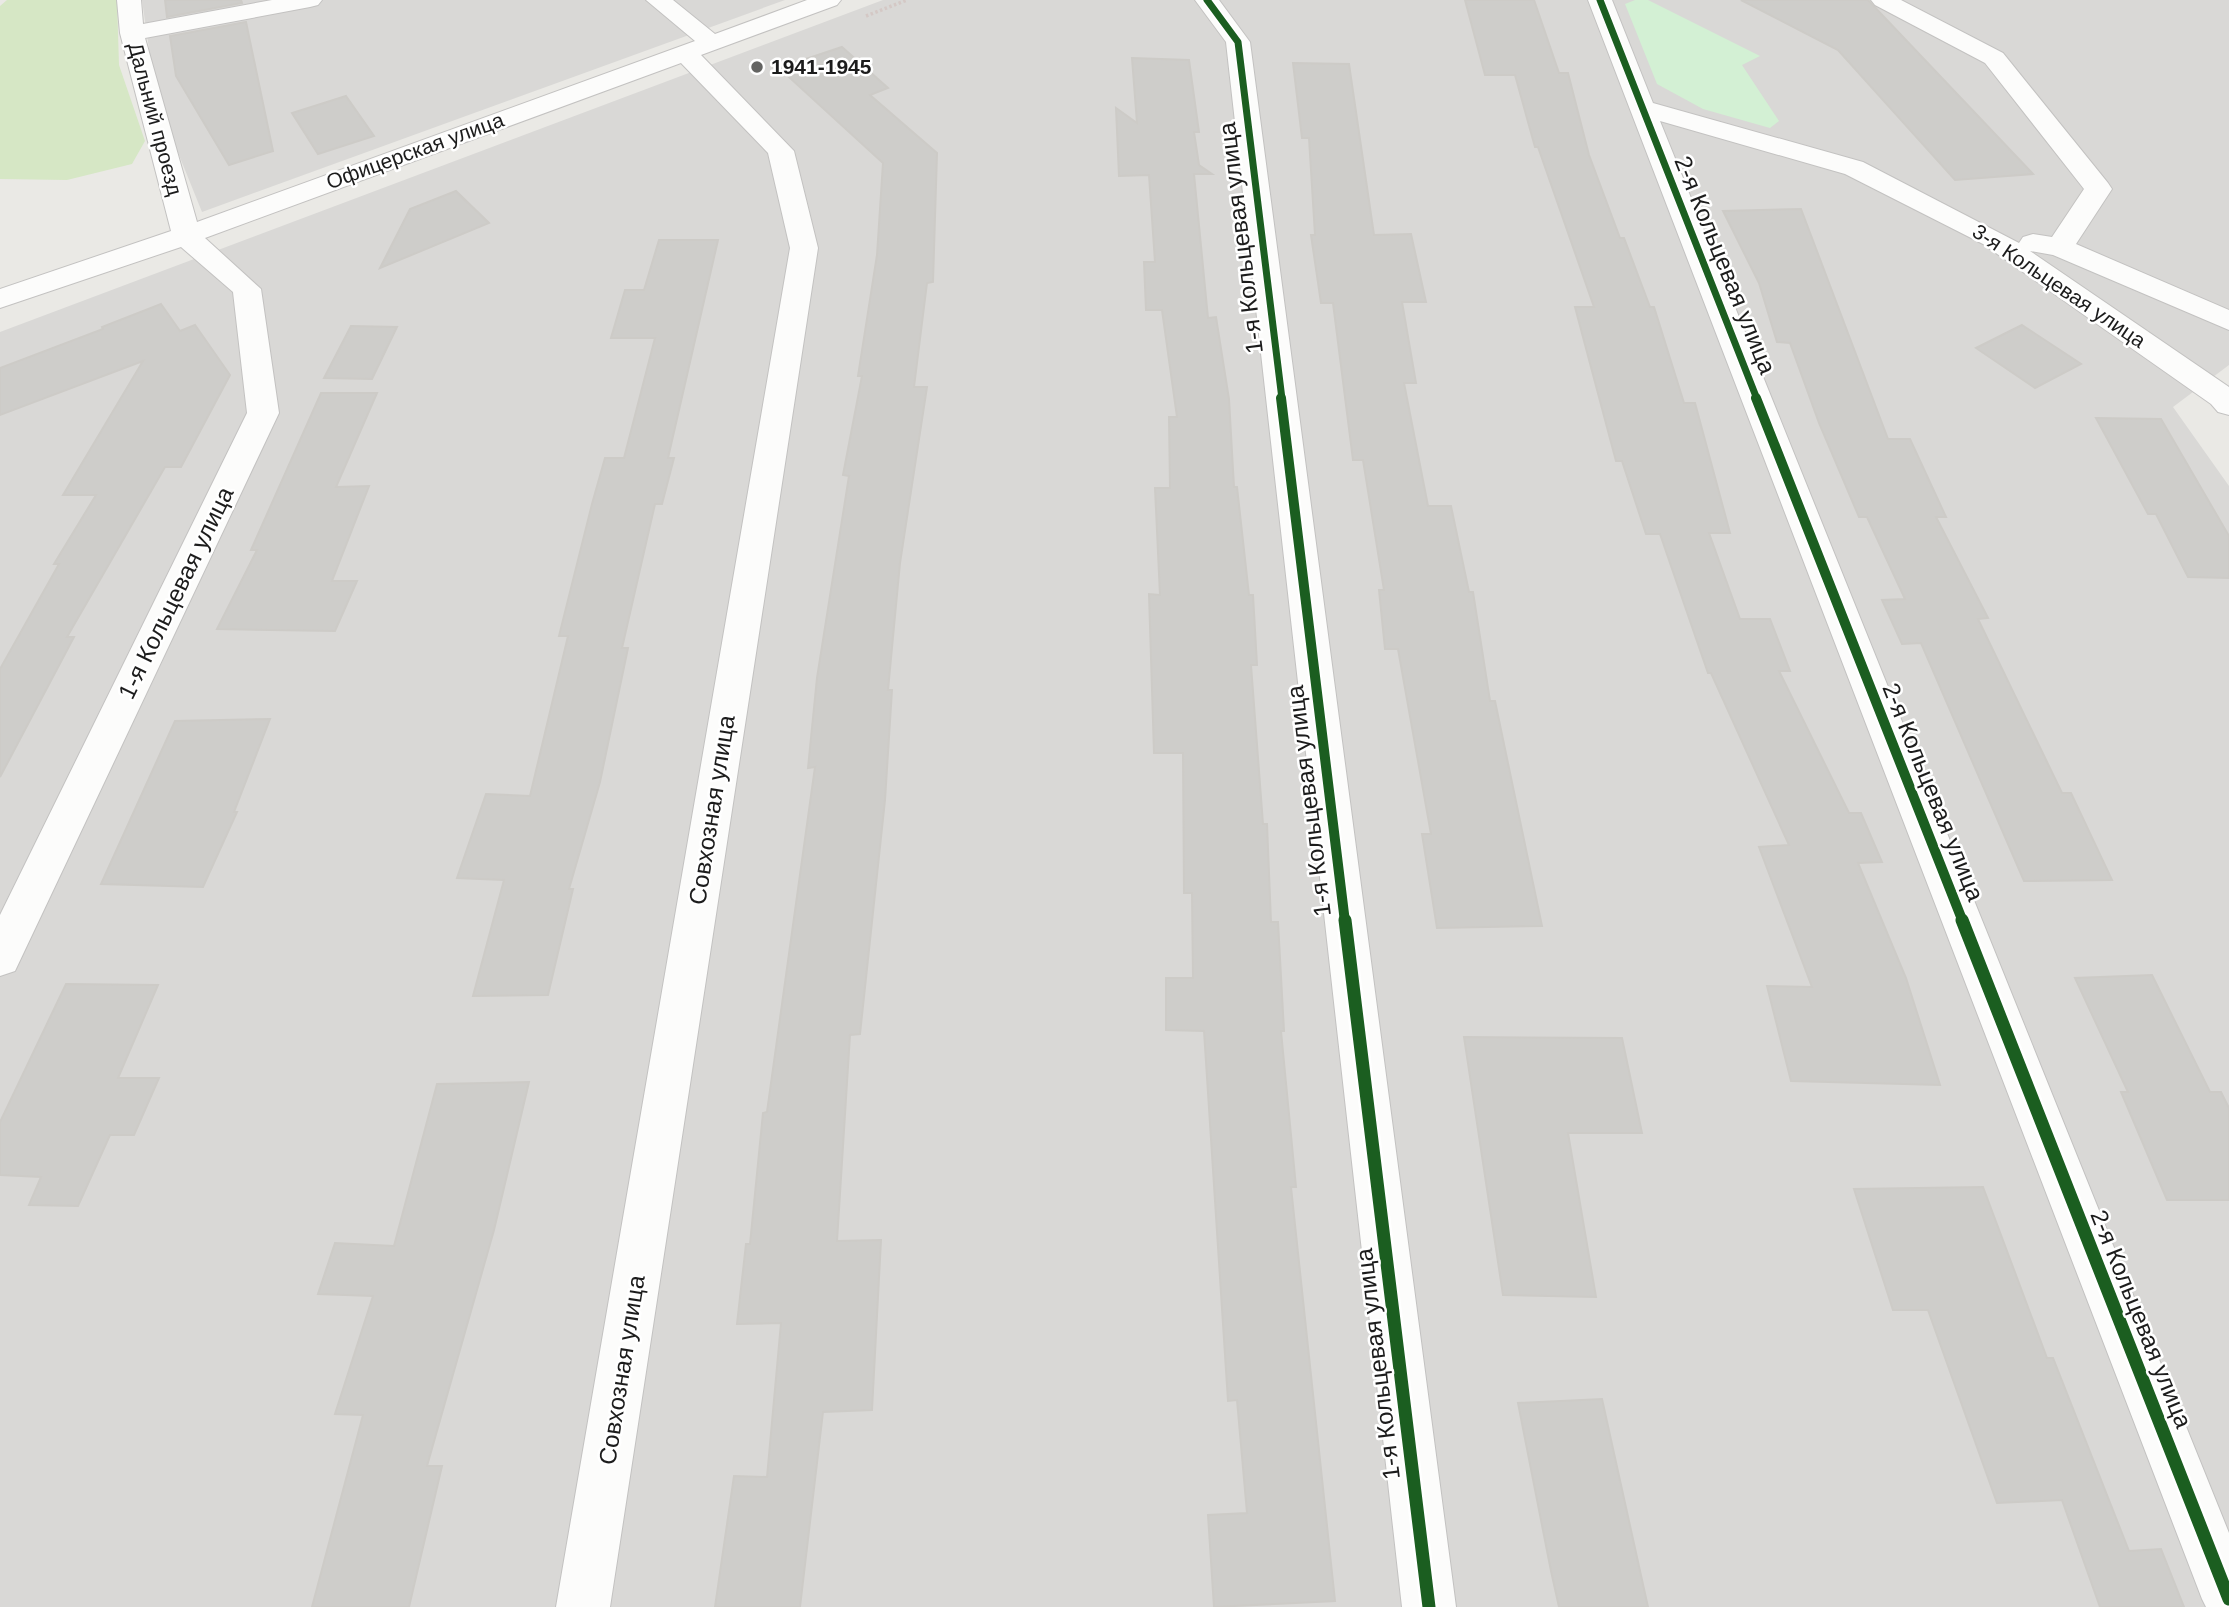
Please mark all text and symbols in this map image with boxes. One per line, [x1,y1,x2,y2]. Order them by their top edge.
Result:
street label: Дальний проезд [124,40,187,198]
place label: 1941-1945 [771,55,872,78]
marker: 1941-1945 [749,59,765,75]
street label: Офицерская улица [323,108,507,193]
street label: 1-я Кольцевая улица [1213,120,1268,355]
street label: 2-я Кольцевая улица [1669,152,1782,378]
street label: 3-я Кольцевая улица [1968,219,2150,352]
street label: 1-я Кольцевая улица [112,482,239,703]
street label: 2-я Кольцевая улица [1877,679,1990,905]
street label: 1-я Кольцевая улица [1281,683,1336,918]
street label: Совхозная улица [683,713,740,907]
street label: 2-я Кольцевая улица [2085,1206,2198,1432]
street label: 1-я Кольцевая улица [1350,1246,1405,1481]
street label: Совхозная улица [593,1273,650,1467]

